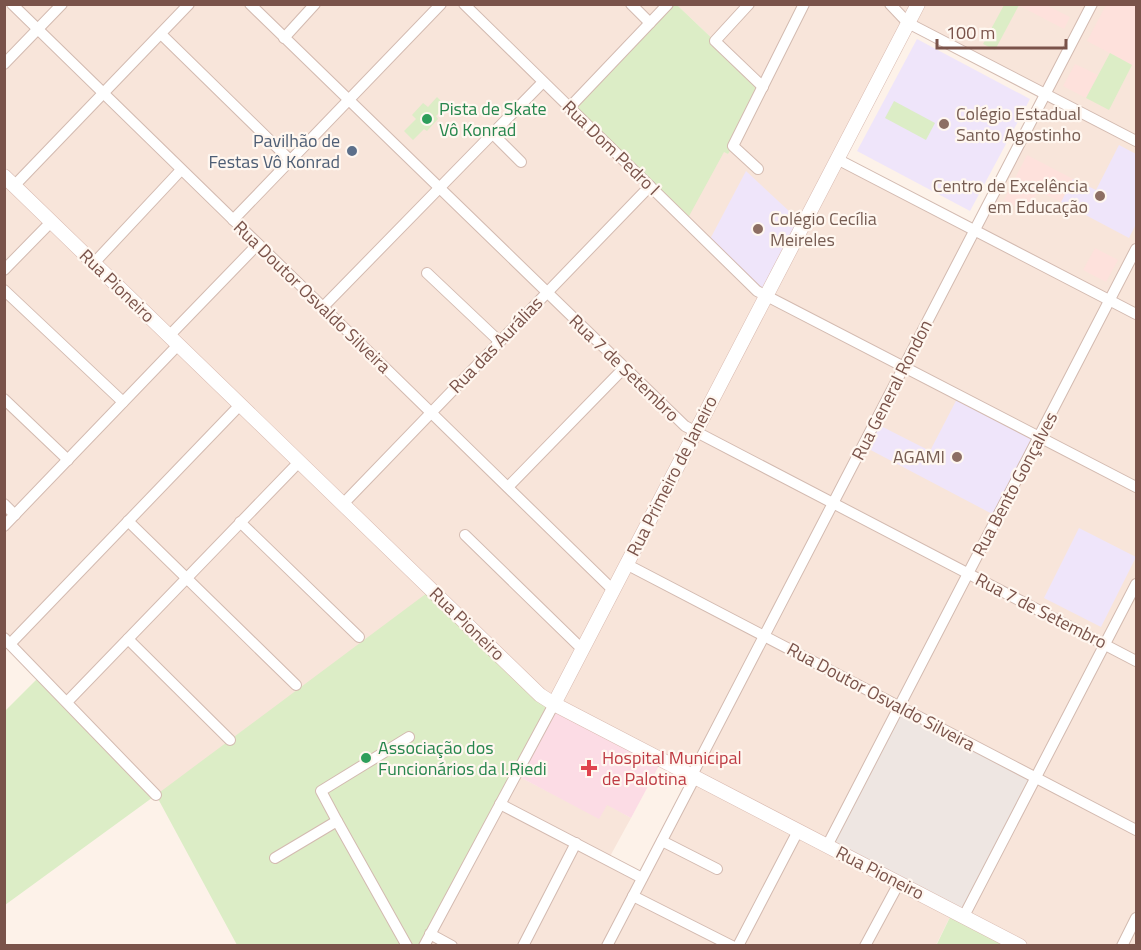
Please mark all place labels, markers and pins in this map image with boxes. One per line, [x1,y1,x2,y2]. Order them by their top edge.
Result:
place label: Pista de Skate Vô Konrad [439,95,547,143]
place label: Colégio Estadual Santo Agostinho [956,100,1081,148]
marker: Pista de Skate Vô Konrad [420,112,434,126]
marker: Colégio Estadual Santo Agostinho [937,117,951,131]
place label: Pavilhão de Festas Vô Konrad [208,127,340,175]
marker: Pavilhão de Festas Vô Konrad [345,144,359,158]
place label: Centro de Excelência em Educação [933,172,1088,220]
marker: Centro de Excelência em Educação [1093,189,1107,203]
place label: Colégio Cecília Meireles [770,205,877,253]
marker: Colégio Cecília Meireles [751,222,765,236]
place label: AGAMI [893,443,945,470]
marker: AGAMI [950,450,964,464]
place label: Associação dos Funcionários da I.Riedi [378,734,547,782]
place label: Hospital Municipal de Palotina [602,744,742,792]
marker: Associação dos Funcionários da I.Riedi [359,751,373,765]
marker: Hospital Municipal de Palotina [580,759,598,777]

